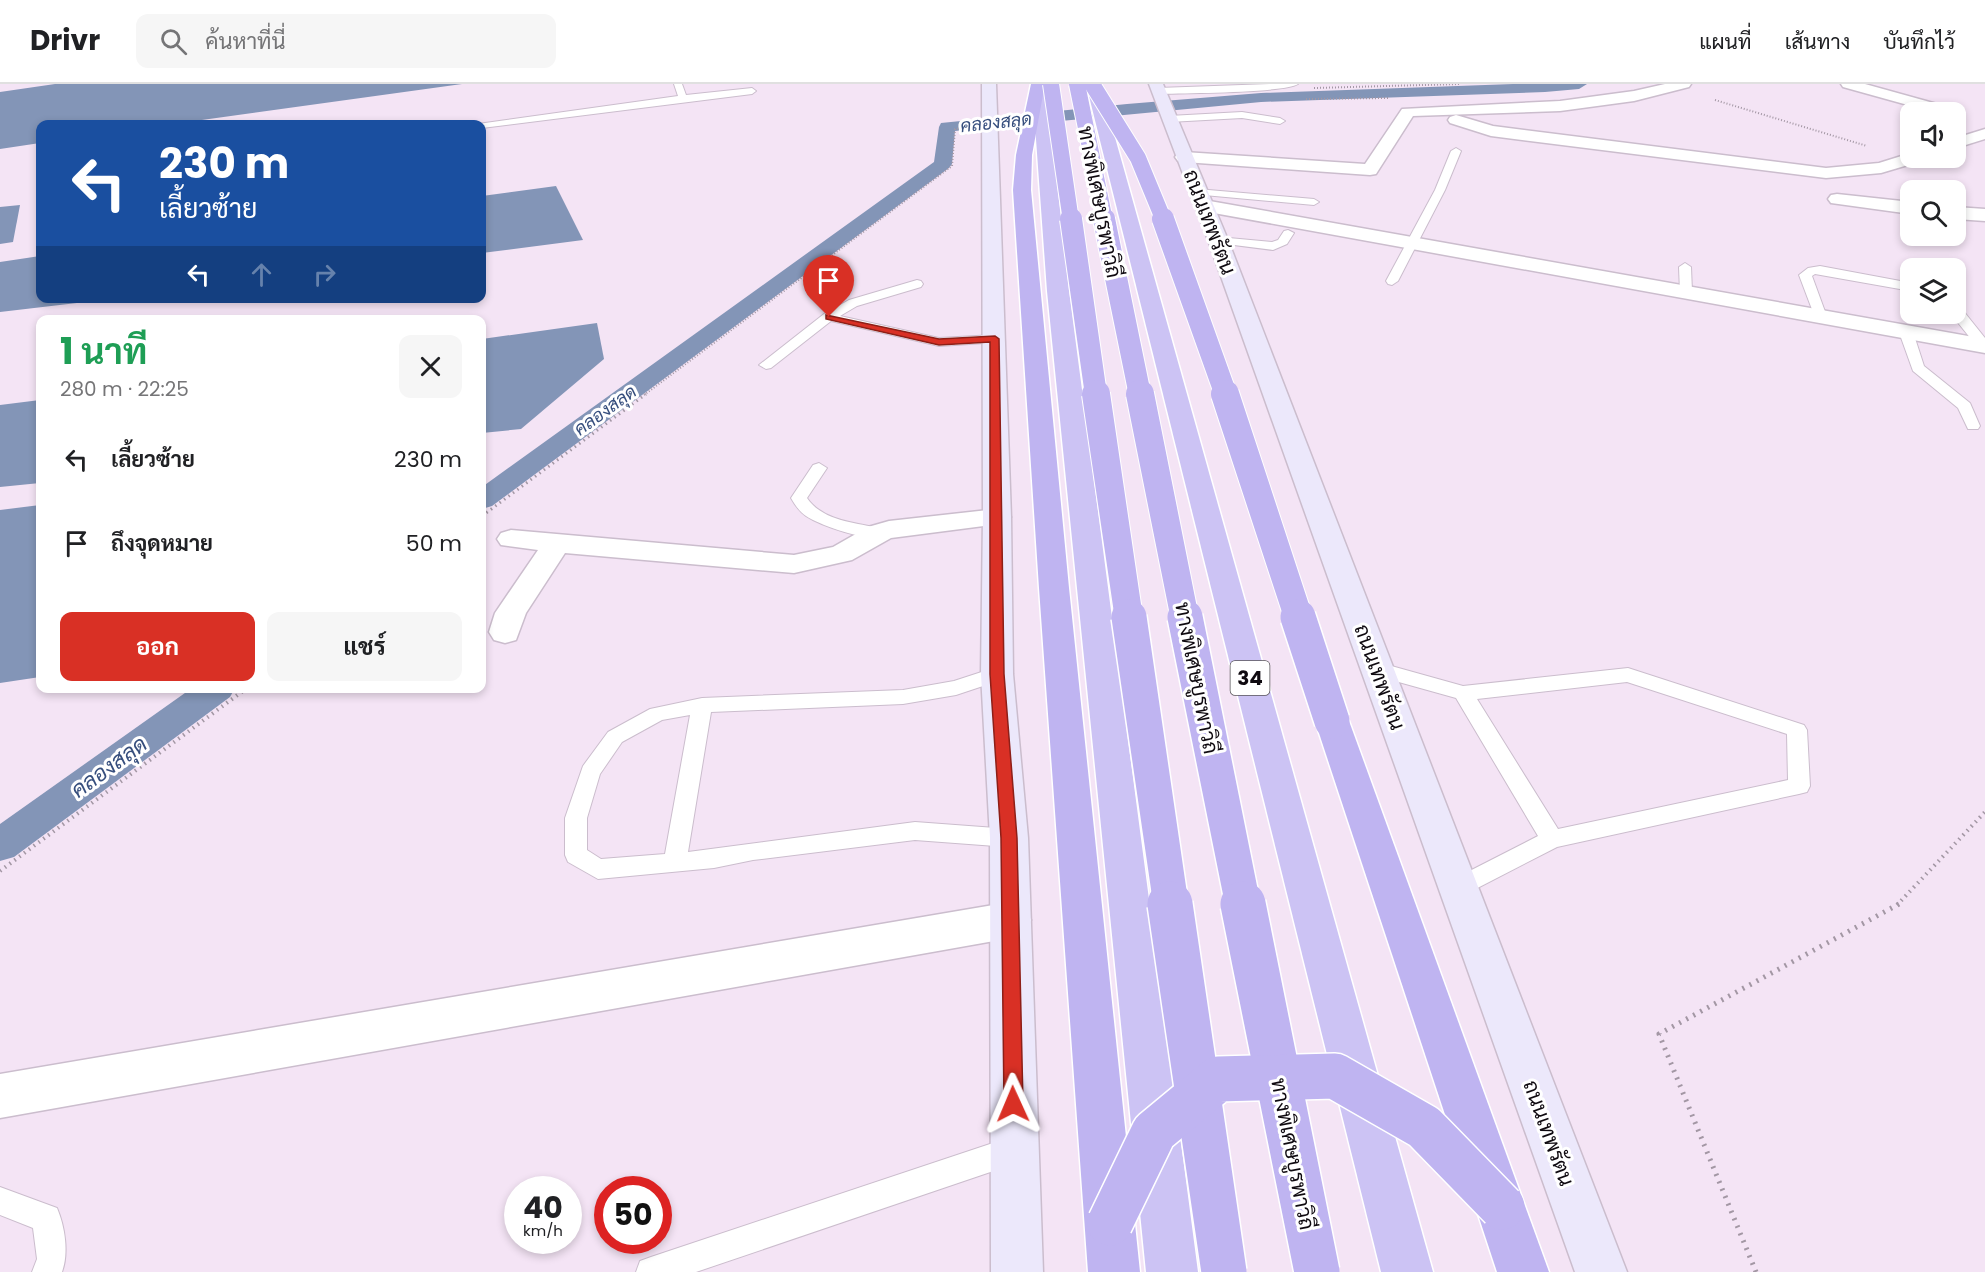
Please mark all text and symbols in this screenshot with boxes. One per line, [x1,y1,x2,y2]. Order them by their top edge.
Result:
search box [136,14,556,68]
text: Drivr [30,21,100,60]
icon: search [157,25,190,58]
text: ค้นหาที่นี่ [205,26,286,57]
text: แผนที่ [1699,27,1752,56]
text: เส้นทาง [1785,27,1850,56]
text: บันทึกไว้ [1883,27,1955,56]
map controls [1900,102,1966,324]
button: sound [1900,102,1966,168]
water label: คลองสลุด [959,106,1033,138]
street label: ทางพิเศษบูรพาวิถี [1070,124,1129,281]
text: 230 m [159,134,289,193]
icon: left [60,144,138,222]
street label: ถนนเทพรัตน [1177,165,1243,279]
button: search [1900,180,1966,246]
text: เลี้ยวซ้าย [159,190,257,227]
pin [803,255,854,317]
icon: left [182,258,215,291]
icon: ahead [245,258,278,291]
icon: right [308,258,341,291]
button: layers [1900,258,1966,324]
icon: arrive [812,264,845,297]
text: 1 นาที [60,326,147,377]
button: close [399,335,462,398]
text: 280 m · 22:25 [60,375,189,403]
water label: คลองสลุด [569,379,641,441]
icon: left [60,443,93,476]
text: เลี้ยวซ้าย [111,444,195,475]
text: 230 m [394,444,462,475]
icon: arrive [60,527,93,560]
text: ถึงจุดหมาย [111,528,213,559]
text: 50 m [406,528,462,559]
street label: ทางพิเศษบูรพาวิถี [1167,600,1226,757]
button: ออก [60,612,255,681]
button: แชร์ [267,612,462,681]
street label: ถนนเทพรัตน [1347,620,1413,734]
road number: 34 [1230,661,1270,695]
water label: คลองสลุด [65,729,153,805]
position arrow [981,1072,1045,1136]
street label: ทางพิเศษบูรพาวิถี [1263,1076,1322,1233]
street label: ถนนเทพรัตน [1516,1076,1582,1190]
speed limit sign: 50 [594,1176,672,1254]
text: 40 [523,1186,563,1229]
text: km/h [523,1220,563,1241]

